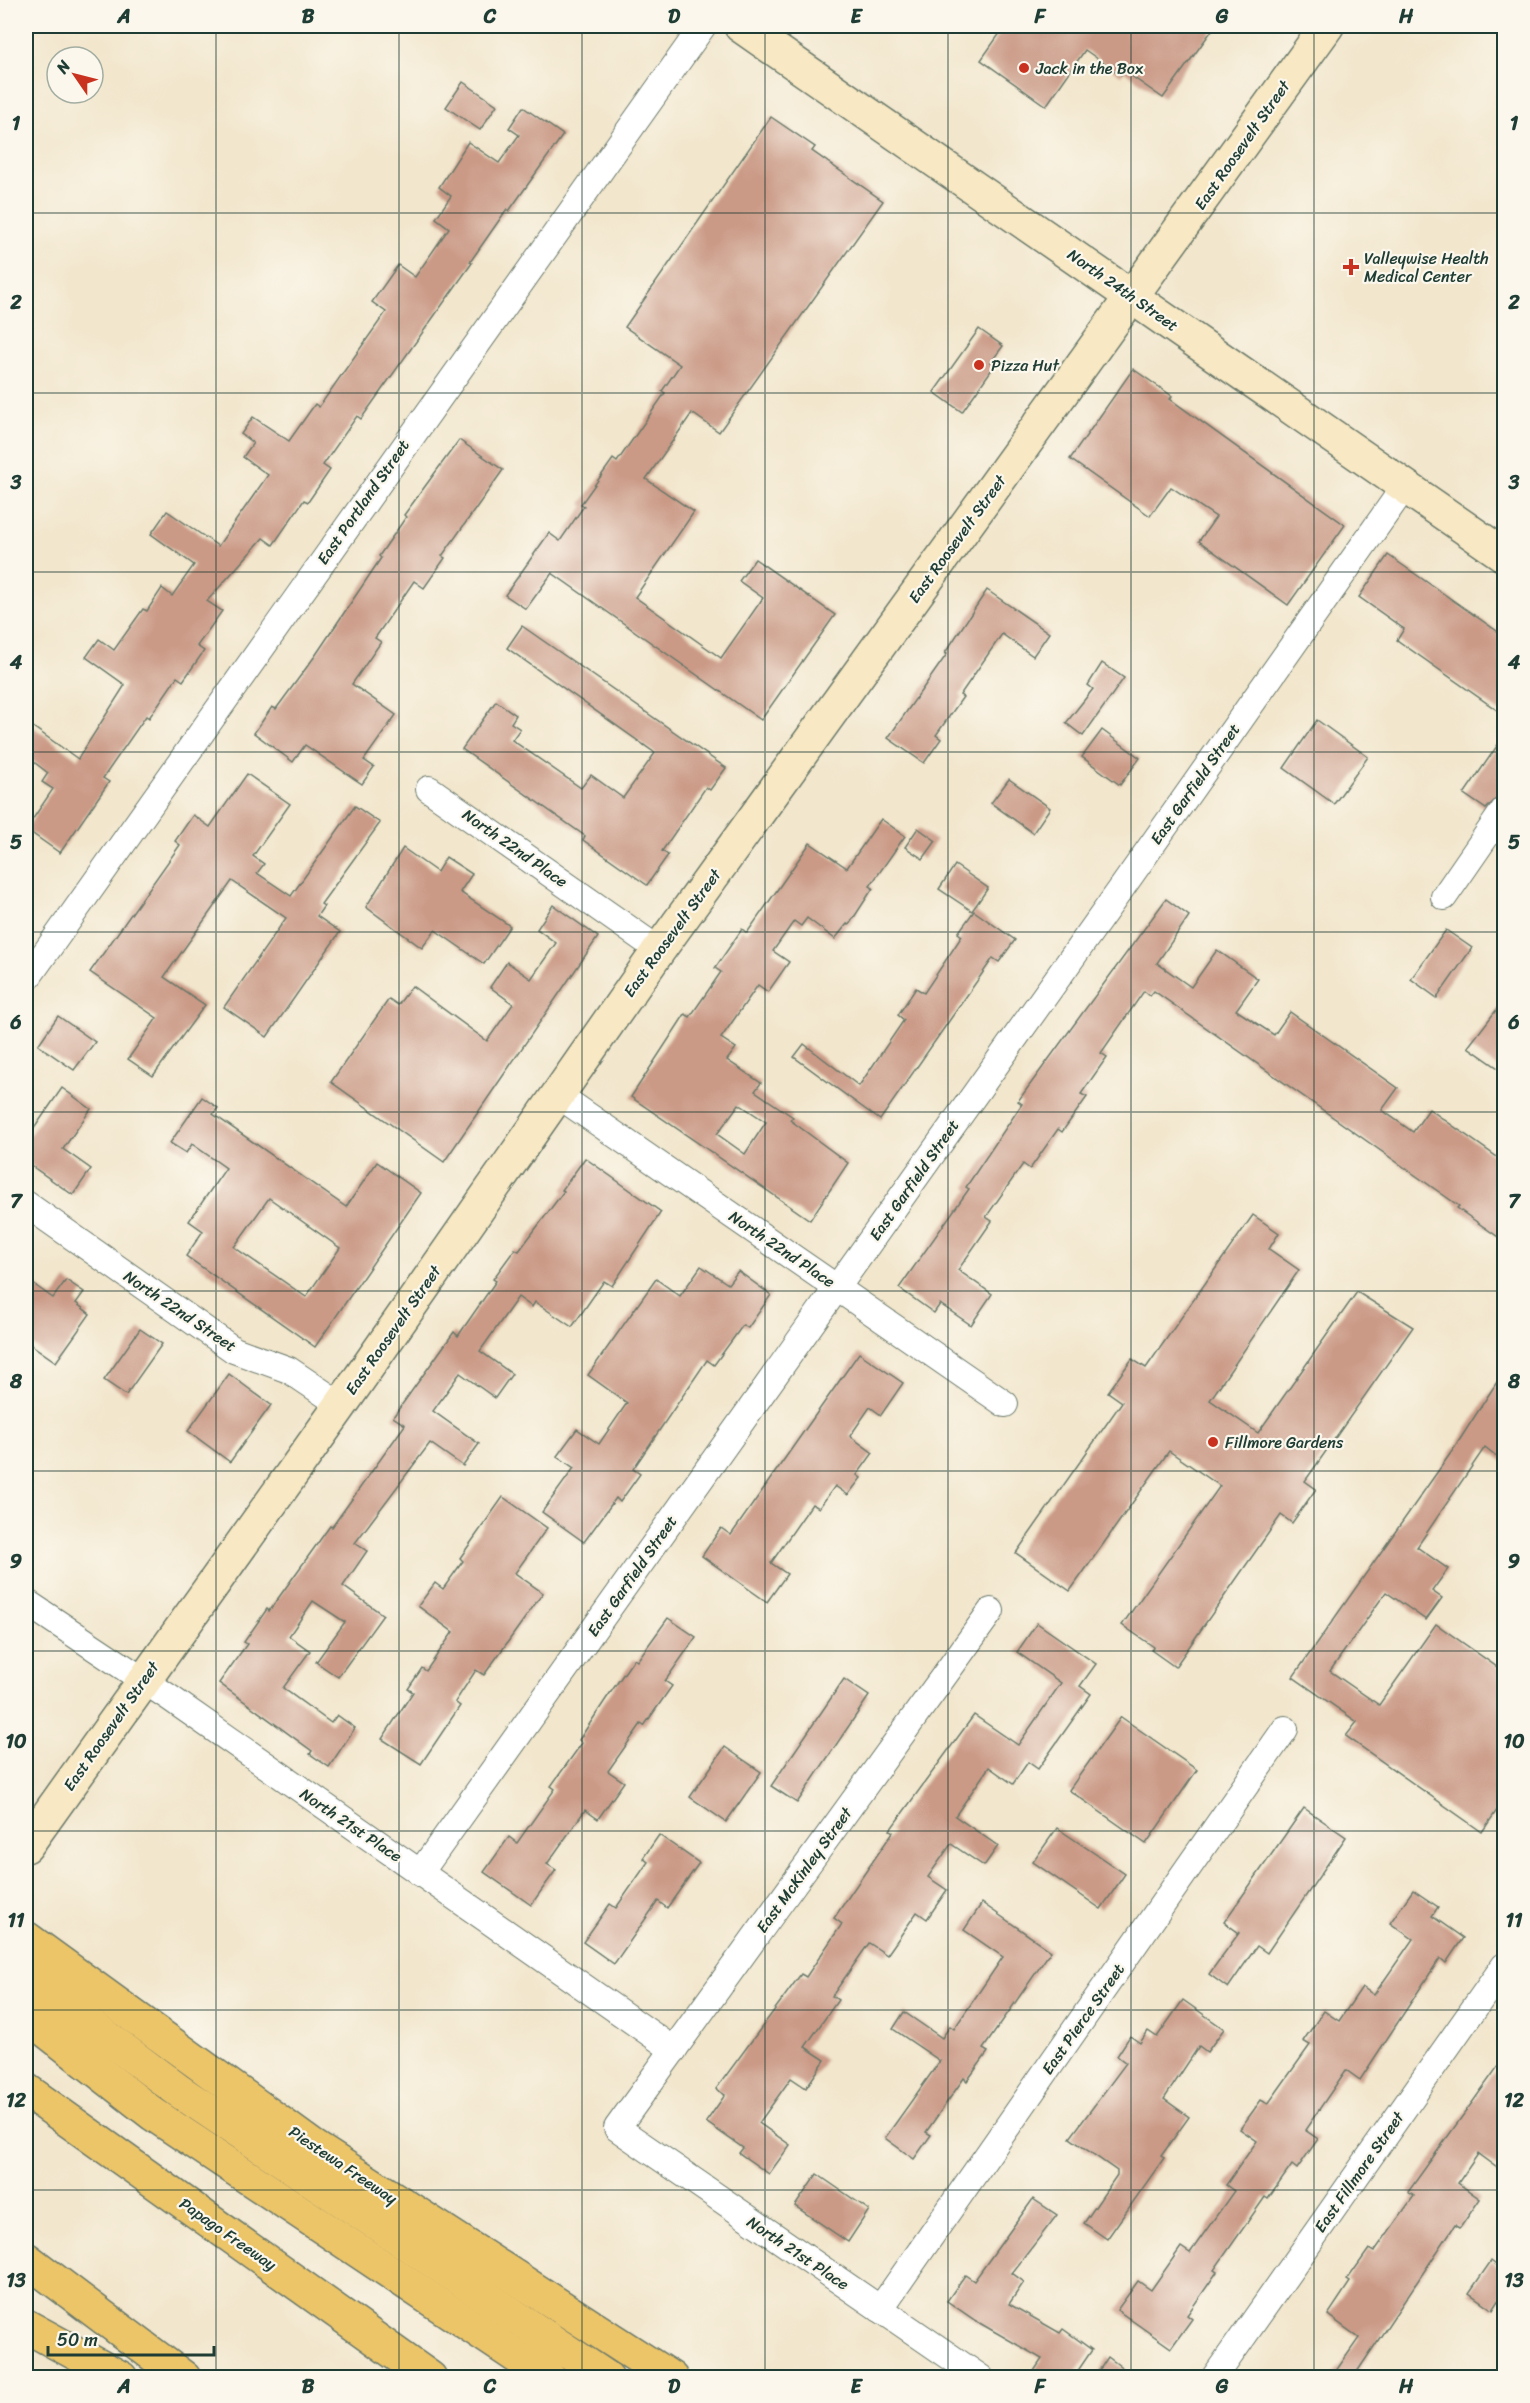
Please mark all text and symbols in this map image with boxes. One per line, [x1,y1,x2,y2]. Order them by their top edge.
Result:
text: A [116,0,131,34]
text: B [302,0,315,34]
text: C [483,0,497,34]
text: D [668,0,681,34]
text: E [850,0,863,34]
text: F [1034,0,1047,34]
text: G [1215,0,1229,34]
text: H [1398,0,1414,34]
north arrow [45,45,105,105]
text: N [47,53,79,80]
place label: Jack in the Box [1035,54,1144,83]
marker: Jack in the Box [1017,61,1031,75]
street label: East Roosevelt Street [1186,73,1298,216]
text: 1 [12,106,21,141]
text: 1 [1510,106,1519,141]
street label: North 24th Street [1061,241,1185,339]
place label: Valleywise Health Medical Center [1364,244,1489,291]
marker: Valleywise Health Medical Center [1342,258,1360,276]
text: 2 [9,285,22,320]
text: 2 [1507,285,1520,320]
place label: Pizza Hut [991,351,1059,380]
marker: Pizza Hut [972,358,986,372]
street label: East Portland Street [309,433,417,571]
text: 3 [10,465,22,500]
text: 3 [1508,465,1520,500]
street label: East Roosevelt Street [900,468,1014,610]
text: 4 [9,645,23,680]
text: 4 [1507,645,1521,680]
street label: East Garfield Street [1142,717,1248,851]
street label: North 22nd Place [456,801,574,895]
text: 5 [10,825,22,860]
text: 5 [1508,825,1520,860]
street label: East Roosevelt Street [615,862,729,1004]
text: 6 [9,1005,22,1040]
text: 6 [1507,1005,1520,1040]
street label: East Garfield Street [861,1113,967,1247]
text: 7 [10,1184,23,1219]
text: 7 [1508,1184,1521,1219]
street label: North 22nd Place [723,1202,841,1296]
street label: East Roosevelt Street [337,1258,449,1401]
street label: North 22nd Street [117,1262,243,1360]
text: 8 [9,1364,23,1399]
text: 8 [1507,1364,1521,1399]
place label: Fillmore Gardens [1225,1428,1344,1457]
marker: Fillmore Gardens [1206,1435,1220,1449]
street label: East Garfield Street [579,1509,685,1643]
text: 9 [10,1544,22,1579]
text: 9 [1508,1544,1520,1579]
street label: East Roosevelt Street [55,1654,167,1797]
text: 10 [5,1724,27,1759]
text: 10 [1503,1724,1525,1759]
street label: North 21st Place [294,1780,408,1870]
street label: East McKinley Street [748,1800,860,1939]
text: 11 [7,1903,25,1938]
text: 11 [1505,1903,1523,1938]
street label: East Pierce Street [1034,1957,1132,2081]
text: 12 [6,2083,27,2118]
text: 12 [1504,2083,1525,2118]
street label: East Fillmore Street [1306,2105,1412,2239]
street label: Piestewa Freeway [283,2118,404,2213]
street label: Papago Freeway [173,2190,283,2279]
street label: North 21st Place [741,2208,855,2298]
text: 13 [6,2263,26,2298]
text: 13 [1504,2263,1524,2298]
scale bar [48,2319,214,2357]
text: 50 m [57,2324,98,2356]
text: A [116,2369,131,2403]
text: B [302,2369,315,2403]
text: C [483,2369,497,2403]
text: D [668,2369,681,2403]
text: E [850,2369,863,2403]
text: F [1034,2369,1047,2403]
text: G [1215,2369,1229,2403]
text: H [1398,2369,1414,2403]

